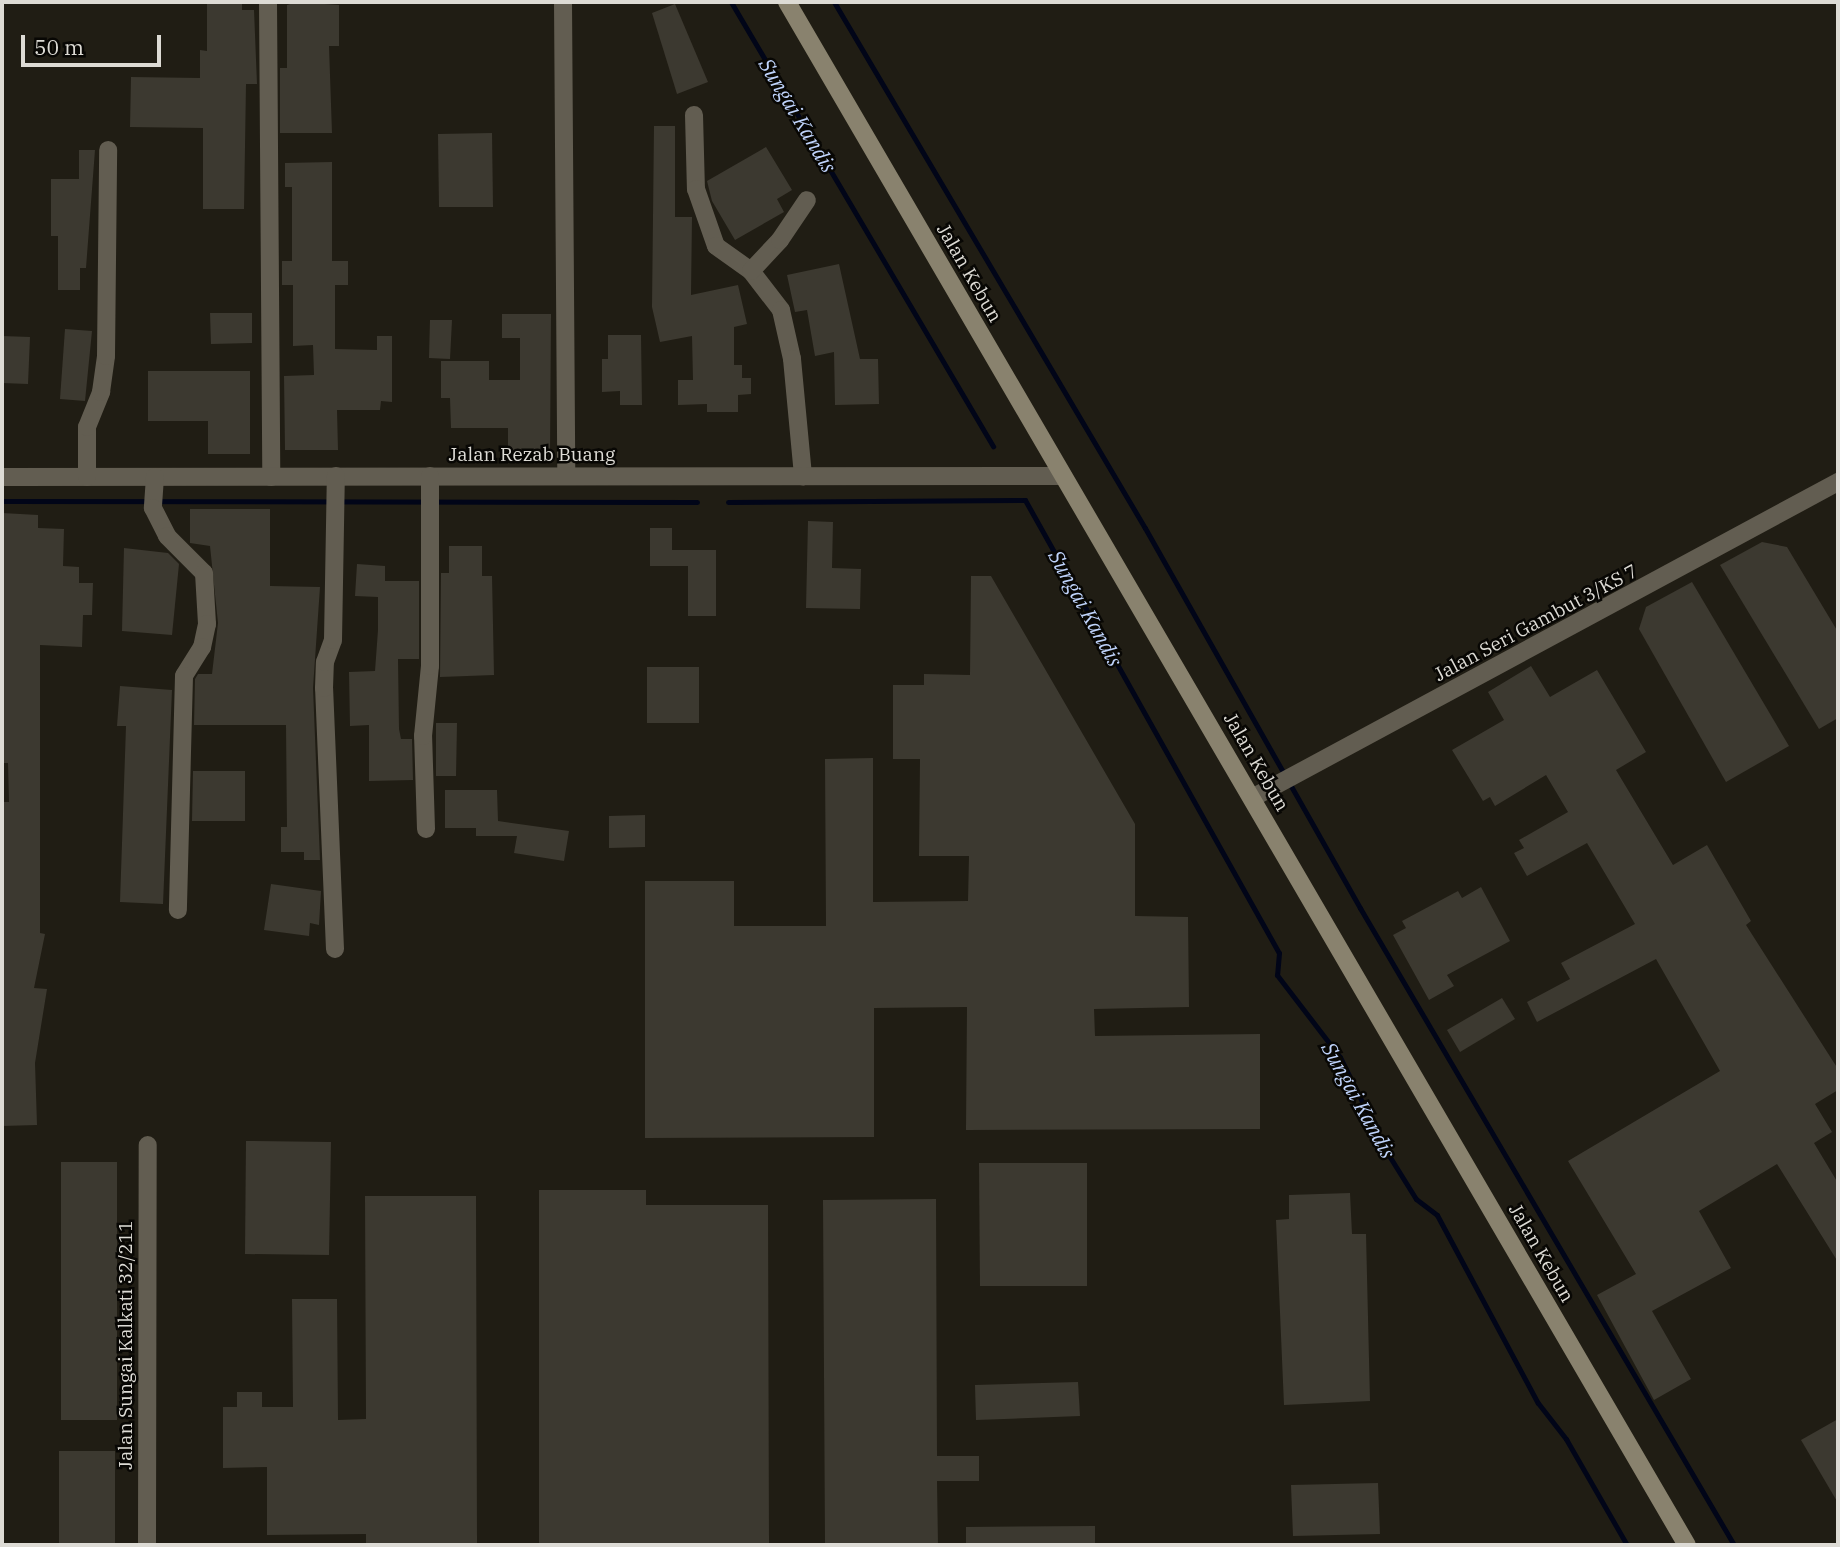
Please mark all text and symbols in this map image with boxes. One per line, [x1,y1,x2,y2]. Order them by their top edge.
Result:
scale bar [24,21,164,65]
text: 50 m [34,33,84,61]
water label: Sungai Kandis [754,53,842,177]
street label: Jalan Kebun [932,220,1006,326]
street label: Jalan Rezab Buang [449,444,615,466]
water label: Sungai Kandis [1044,545,1128,671]
street label: Jalan Seri Gambut 3/KS 7 [1430,560,1642,686]
street label: Jalan Kebun [1219,709,1293,815]
water label: Sungai Kandis [1317,1037,1401,1163]
street label: Jalan Kebun [1504,1200,1578,1306]
street label: Jalan Sungai Kalkati 32/211 [115,1220,137,1470]

